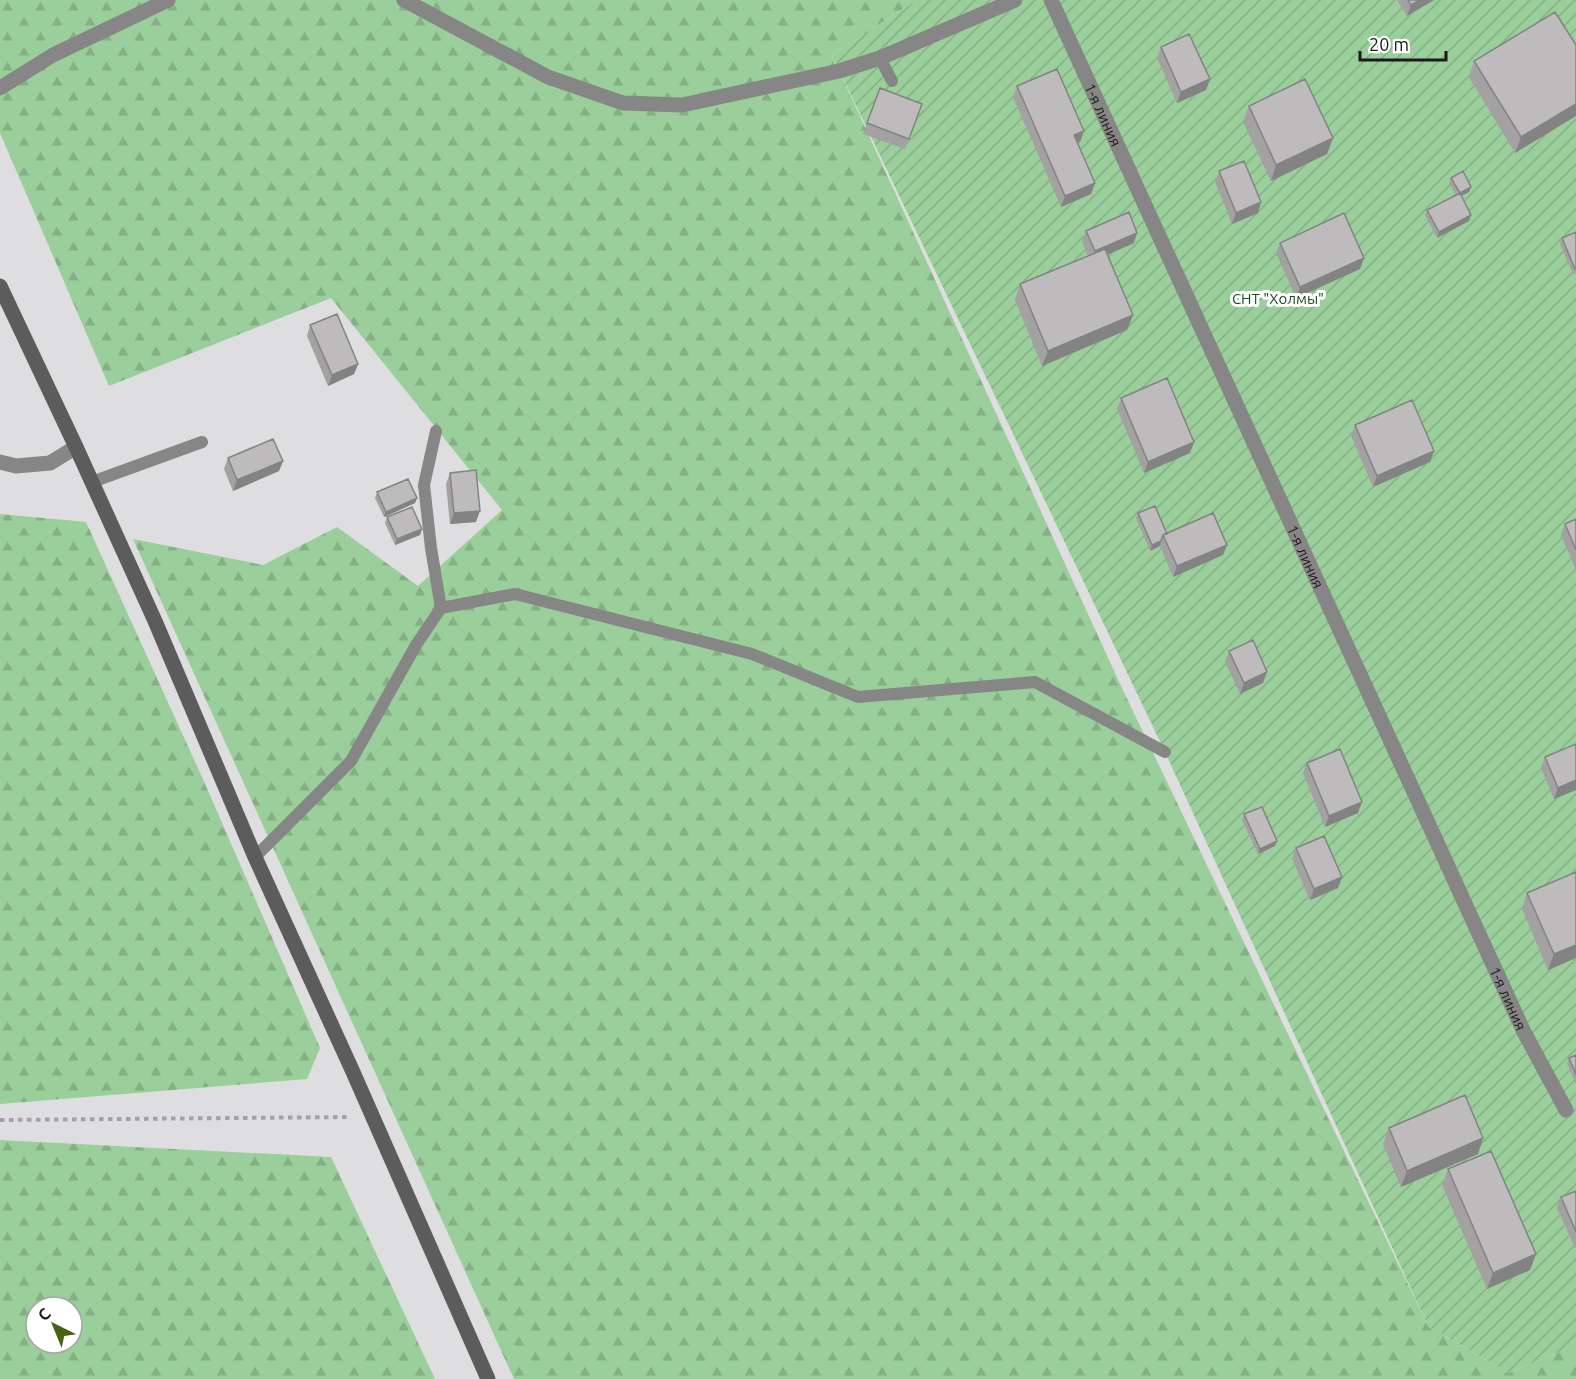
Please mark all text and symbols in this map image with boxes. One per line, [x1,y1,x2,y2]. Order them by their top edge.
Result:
scale bar [1360,24,1446,62]
text: 20 m [1369,34,1409,54]
street label: 1-я линия [1082,80,1125,149]
park label: СНТ "Холмы" [1232,290,1324,307]
street label: 1-я линия [1284,522,1328,591]
street label: 1-я линия [1487,964,1530,1033]
north arrow [24,1295,84,1355]
text: С [34,1304,54,1324]

